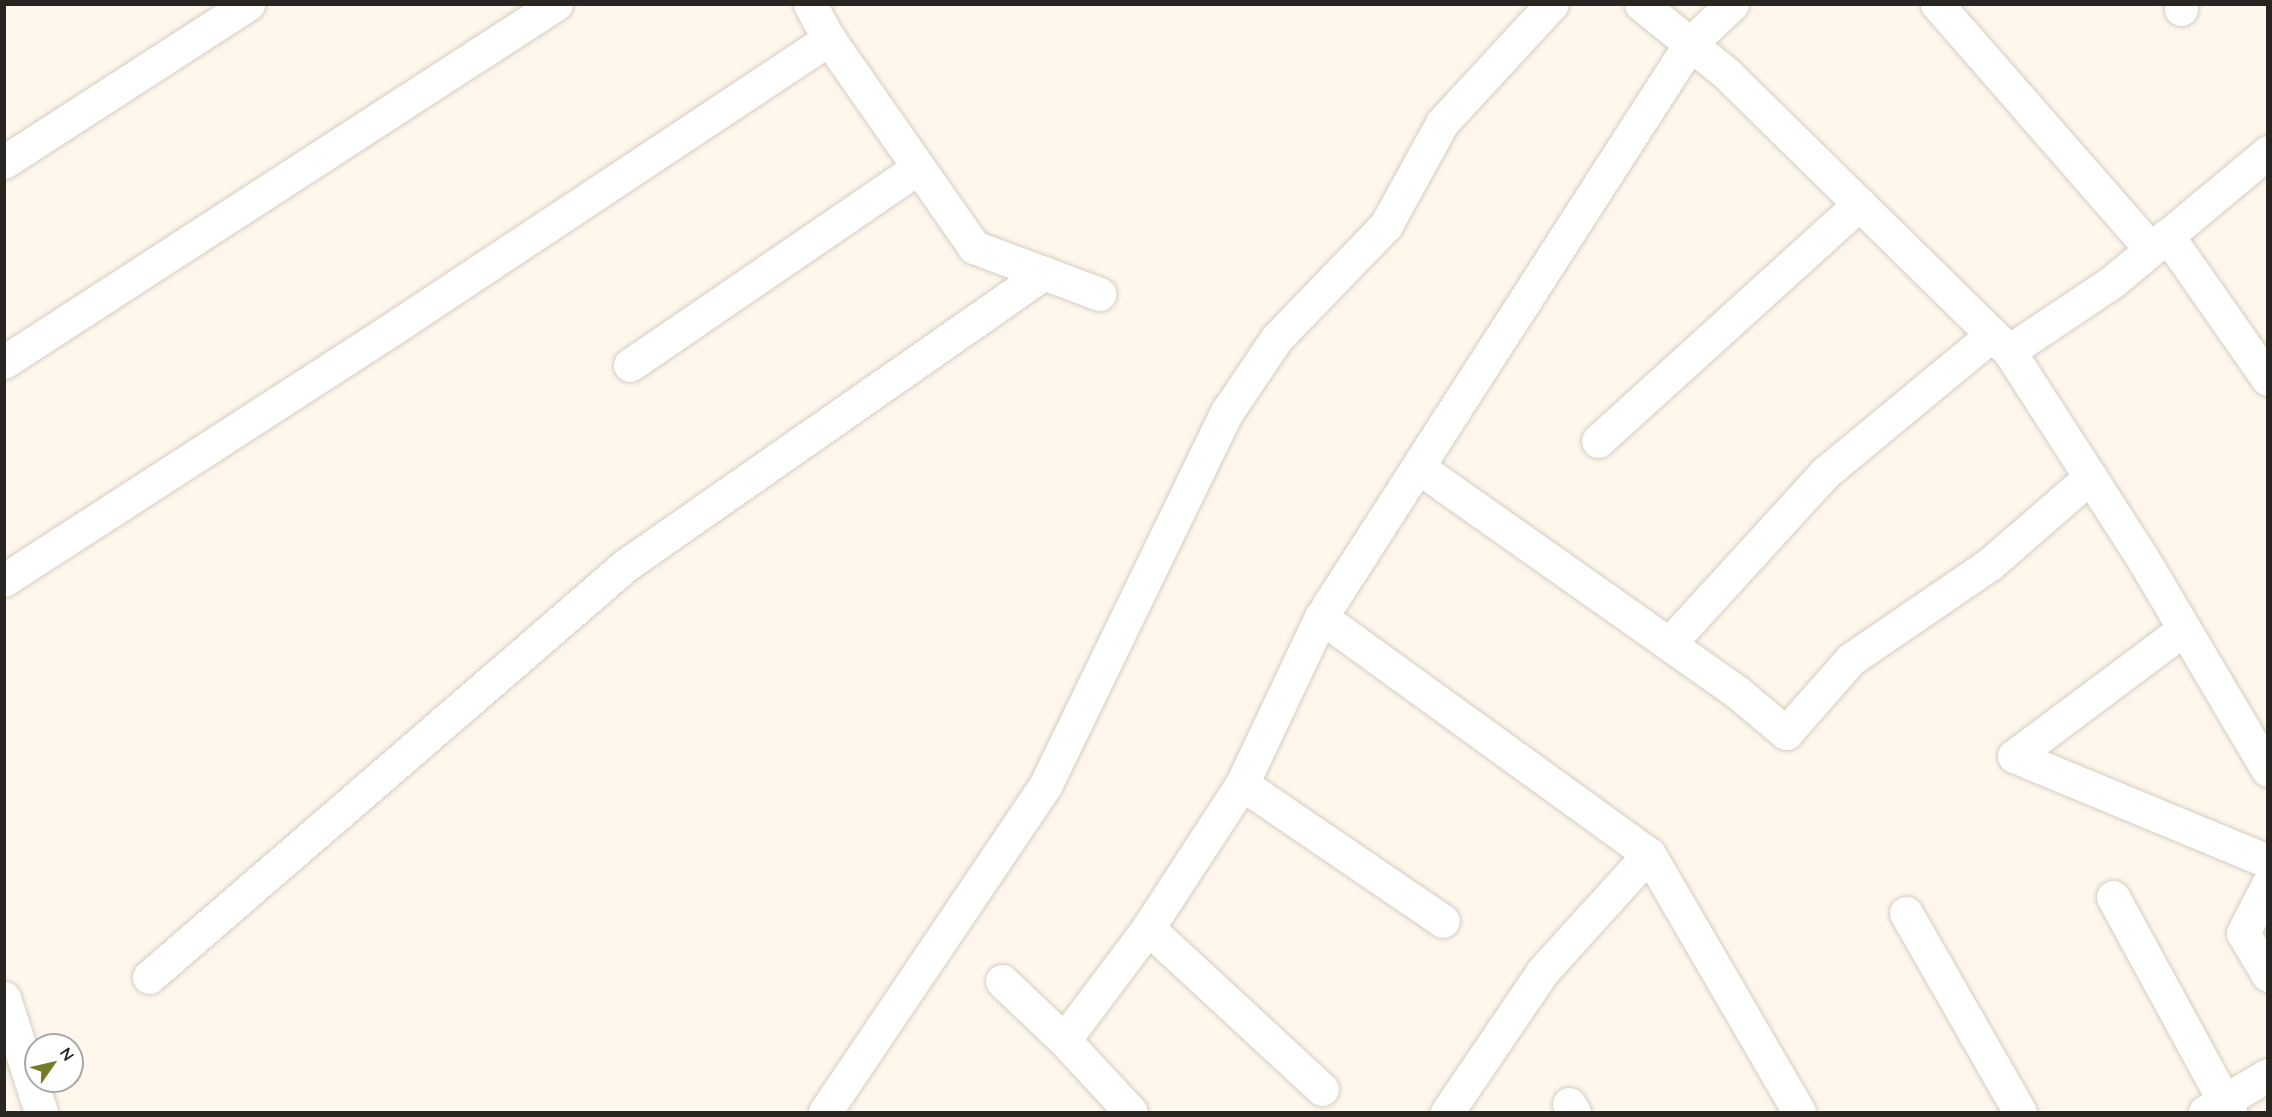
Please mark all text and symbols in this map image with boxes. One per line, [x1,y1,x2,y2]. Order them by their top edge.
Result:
north arrow [24,1033,84,1093]
text: N [56,1044,79,1065]

